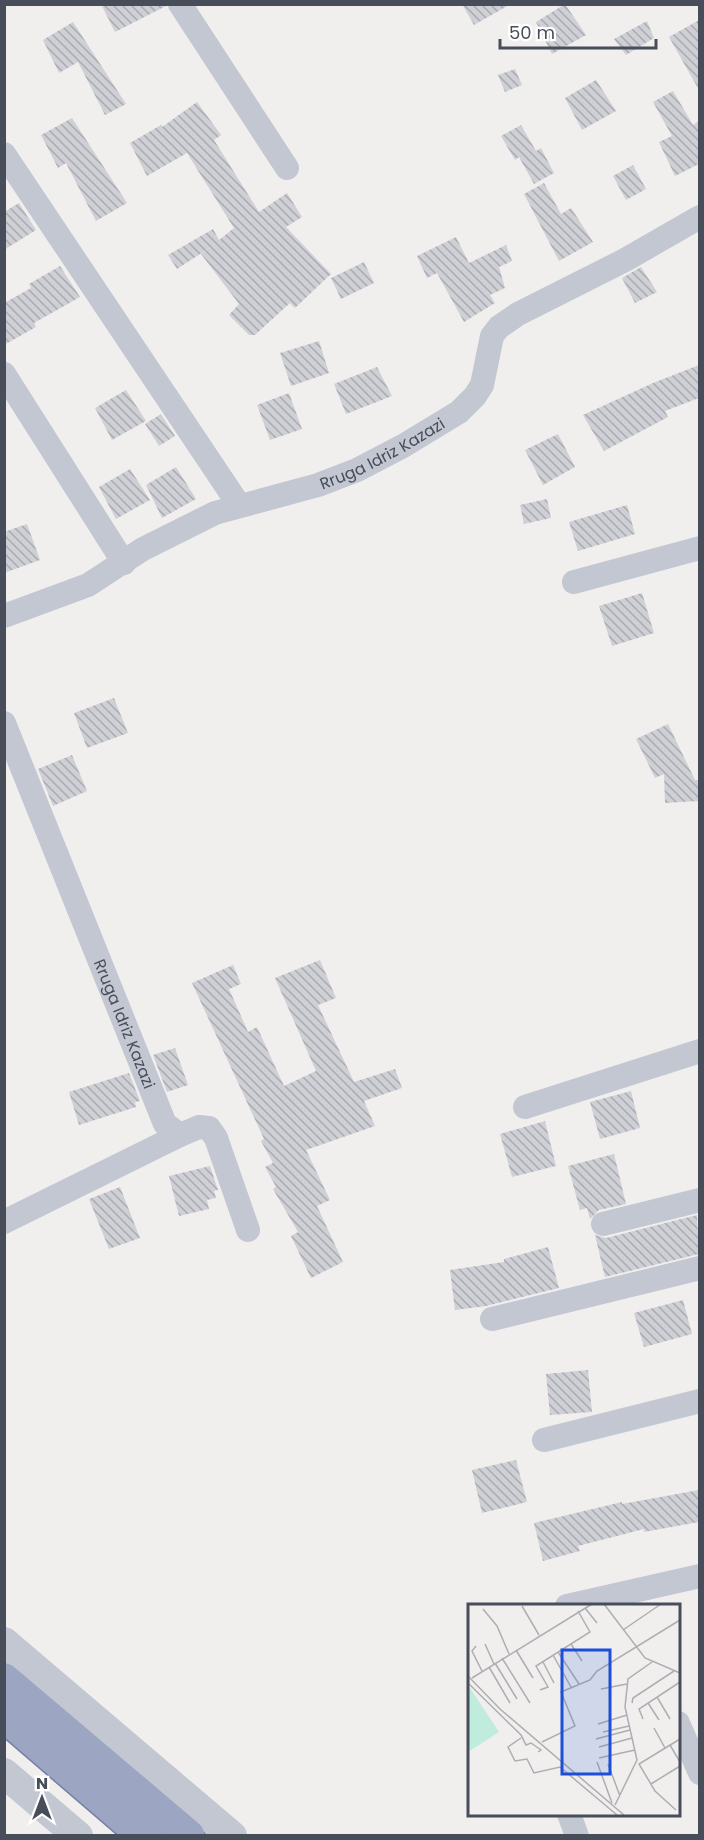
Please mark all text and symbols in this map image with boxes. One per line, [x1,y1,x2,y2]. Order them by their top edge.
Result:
scale bar [500,12,656,50]
text: 50 m [509,20,555,45]
street label: Rruga Idriz Kazazi [316,412,449,495]
street label: Rruga Idriz Kazazi [88,956,161,1092]
inset map [468,1604,680,1816]
north arrow [12,1768,72,1828]
text: N [36,1772,48,1795]

